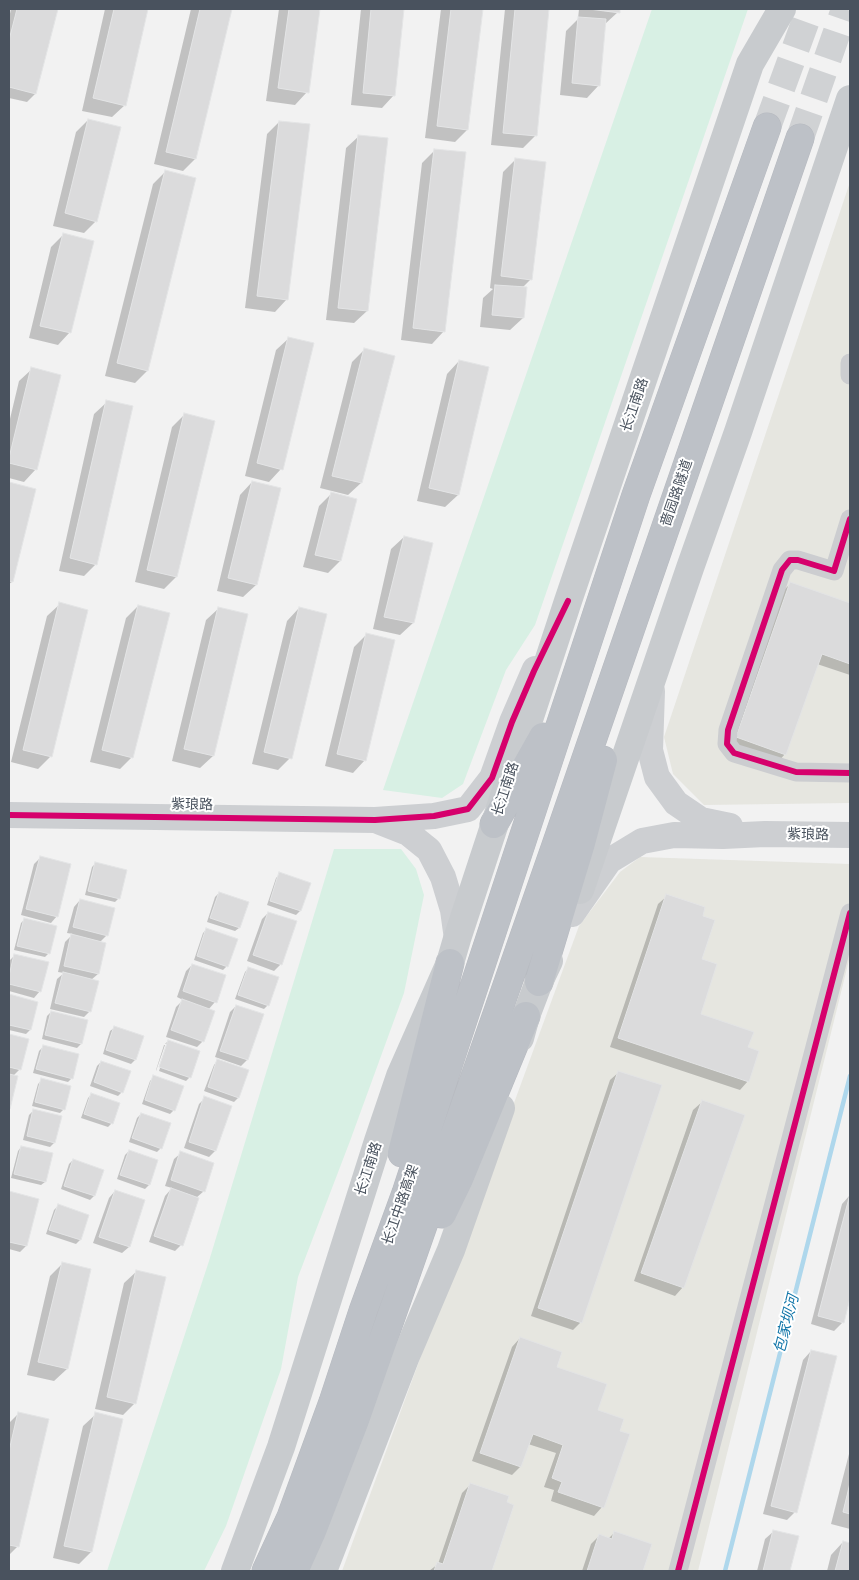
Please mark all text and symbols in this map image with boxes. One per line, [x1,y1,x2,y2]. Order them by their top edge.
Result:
street label: 长江南路 [618,376,652,434]
street label: 啬园路隧道 [658,457,696,529]
street label: 长江南路 [489,760,523,818]
street label: 紫琅路 [171,796,213,814]
street label: 紫琅路 [787,826,829,844]
street label: 长江南路 [352,1140,386,1198]
street label: 长江中路高架 [379,1163,423,1247]
water label: 包家坝河 [771,1293,803,1355]

